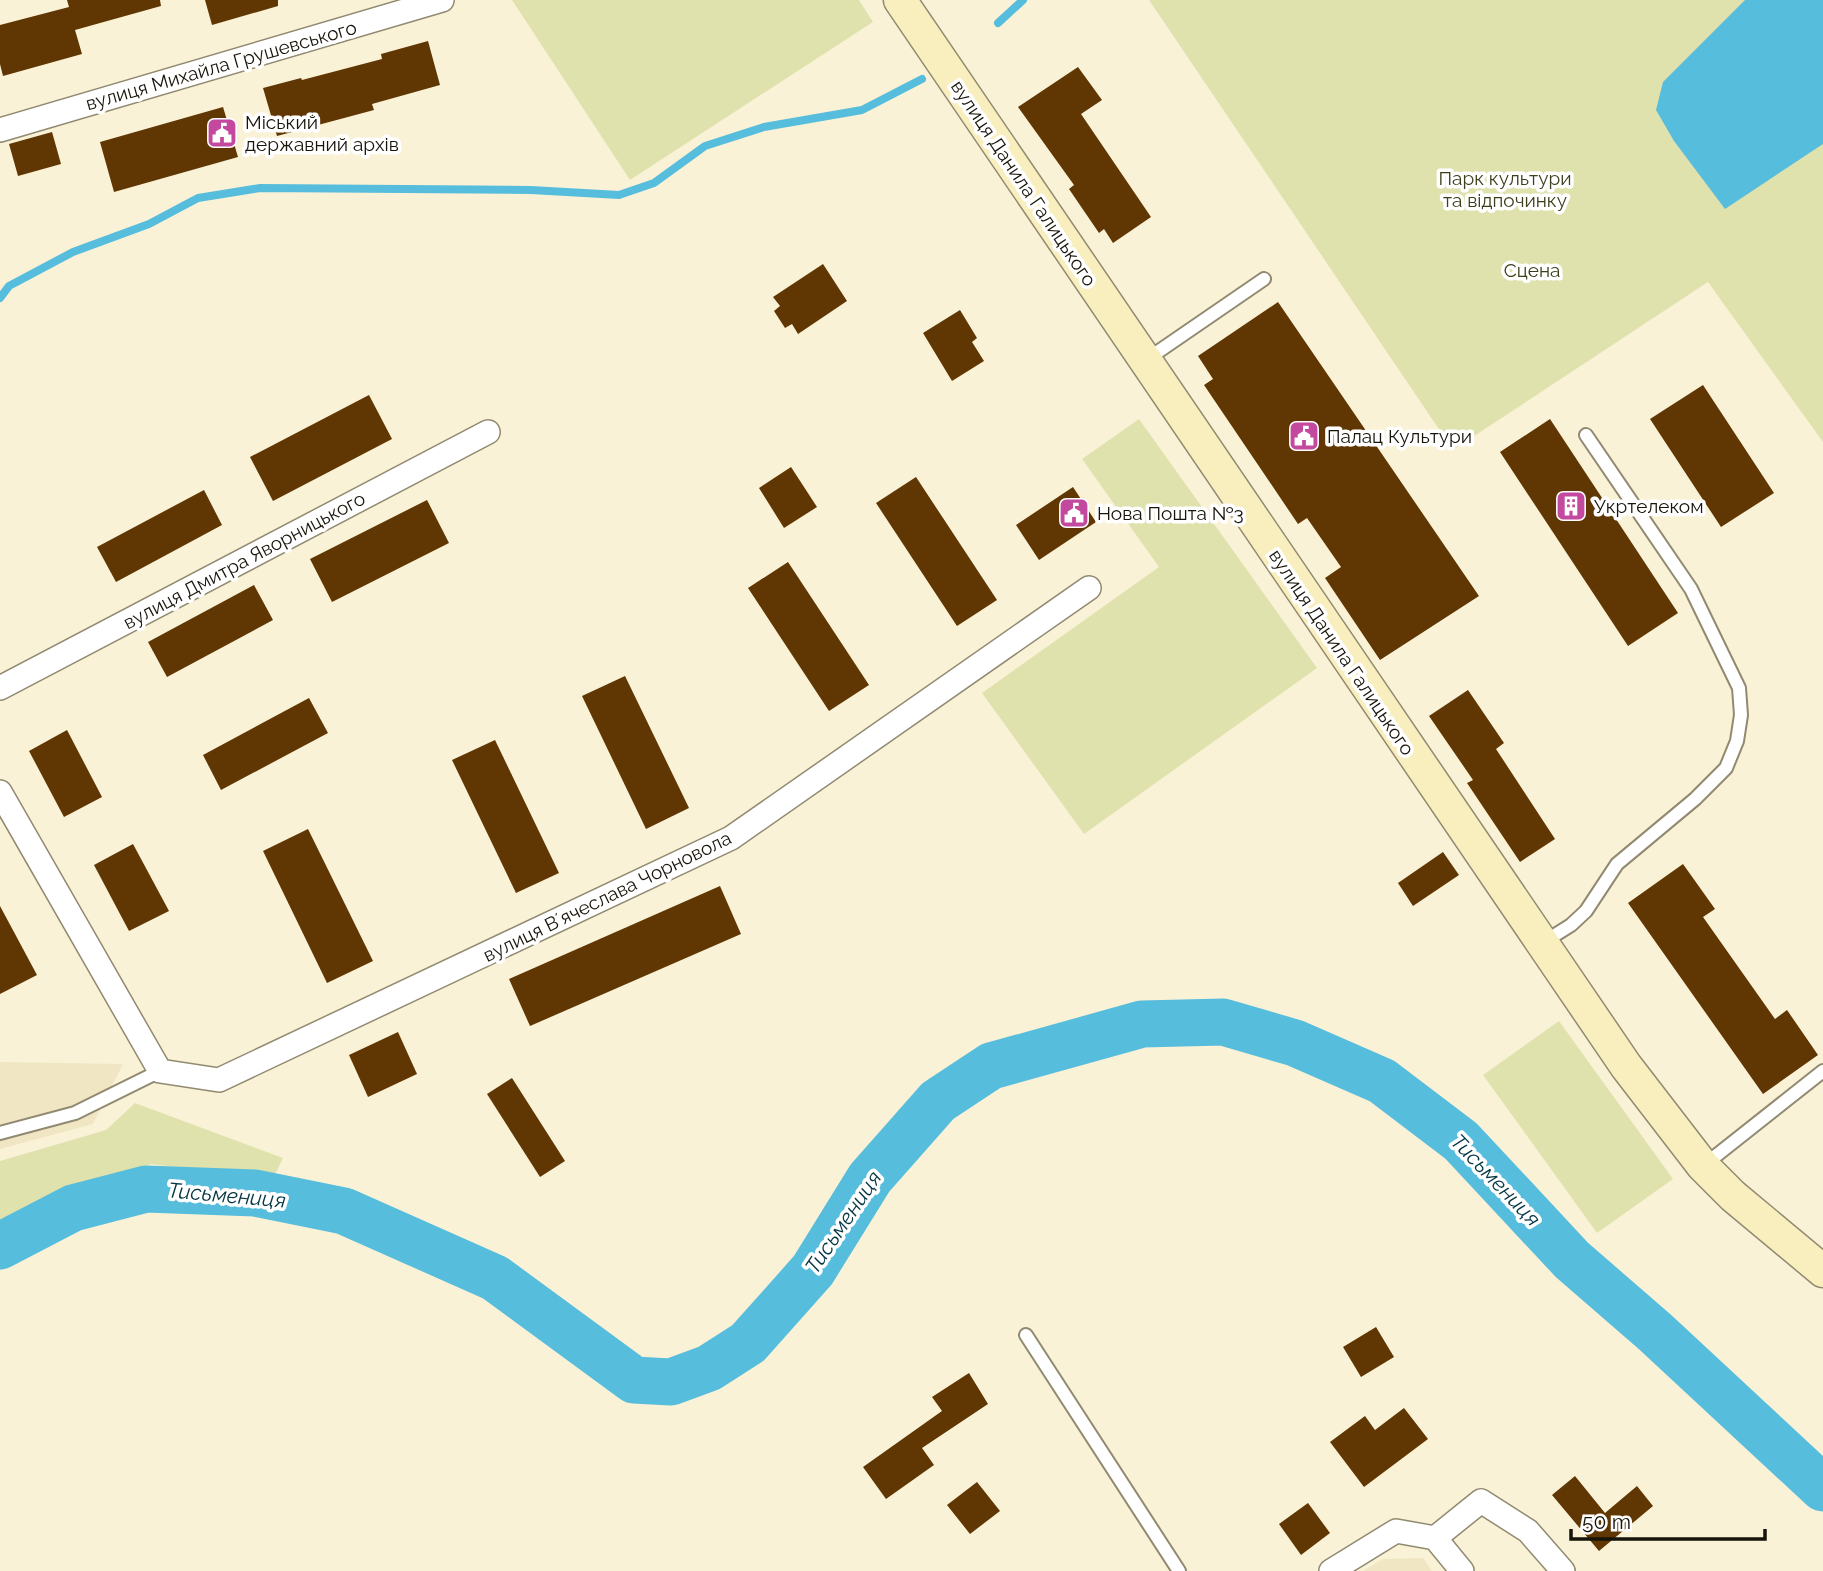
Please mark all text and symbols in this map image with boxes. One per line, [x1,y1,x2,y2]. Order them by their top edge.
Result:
street label: вулиця Михайла Грушевського [83,16,359,114]
street label: вулиця Данила Галицького [947,76,1101,290]
place label: Міський державний архів [245,111,399,155]
public building icon: Міський державний архів [205,116,239,150]
park label: Парк культури та відпочинку [1438,167,1572,211]
park label: Сцена [1504,259,1560,281]
public building icon: Палац Культури [1287,419,1321,453]
place label: Палац Культури [1327,425,1472,447]
street label: вулиця Дмитра Яворницького [119,487,369,633]
building icon: Укртелеком [1554,489,1588,523]
place label: Укртелеком [1594,495,1703,517]
public building icon: Нова Пошта №3 [1057,496,1091,530]
place label: Нова Пошта №3 [1097,502,1244,524]
street label: вулиця Данила Галицького [1265,545,1419,759]
street label: вулиця Вʼячеслава Чорновола [479,826,735,966]
water label: Тисьмениця [1446,1129,1546,1231]
water label: Тисьмениця [800,1166,886,1278]
water label: Тисьмениця [167,1177,287,1213]
scale bar [1571,1498,1765,1542]
text: 50 m [1582,1509,1631,1534]

